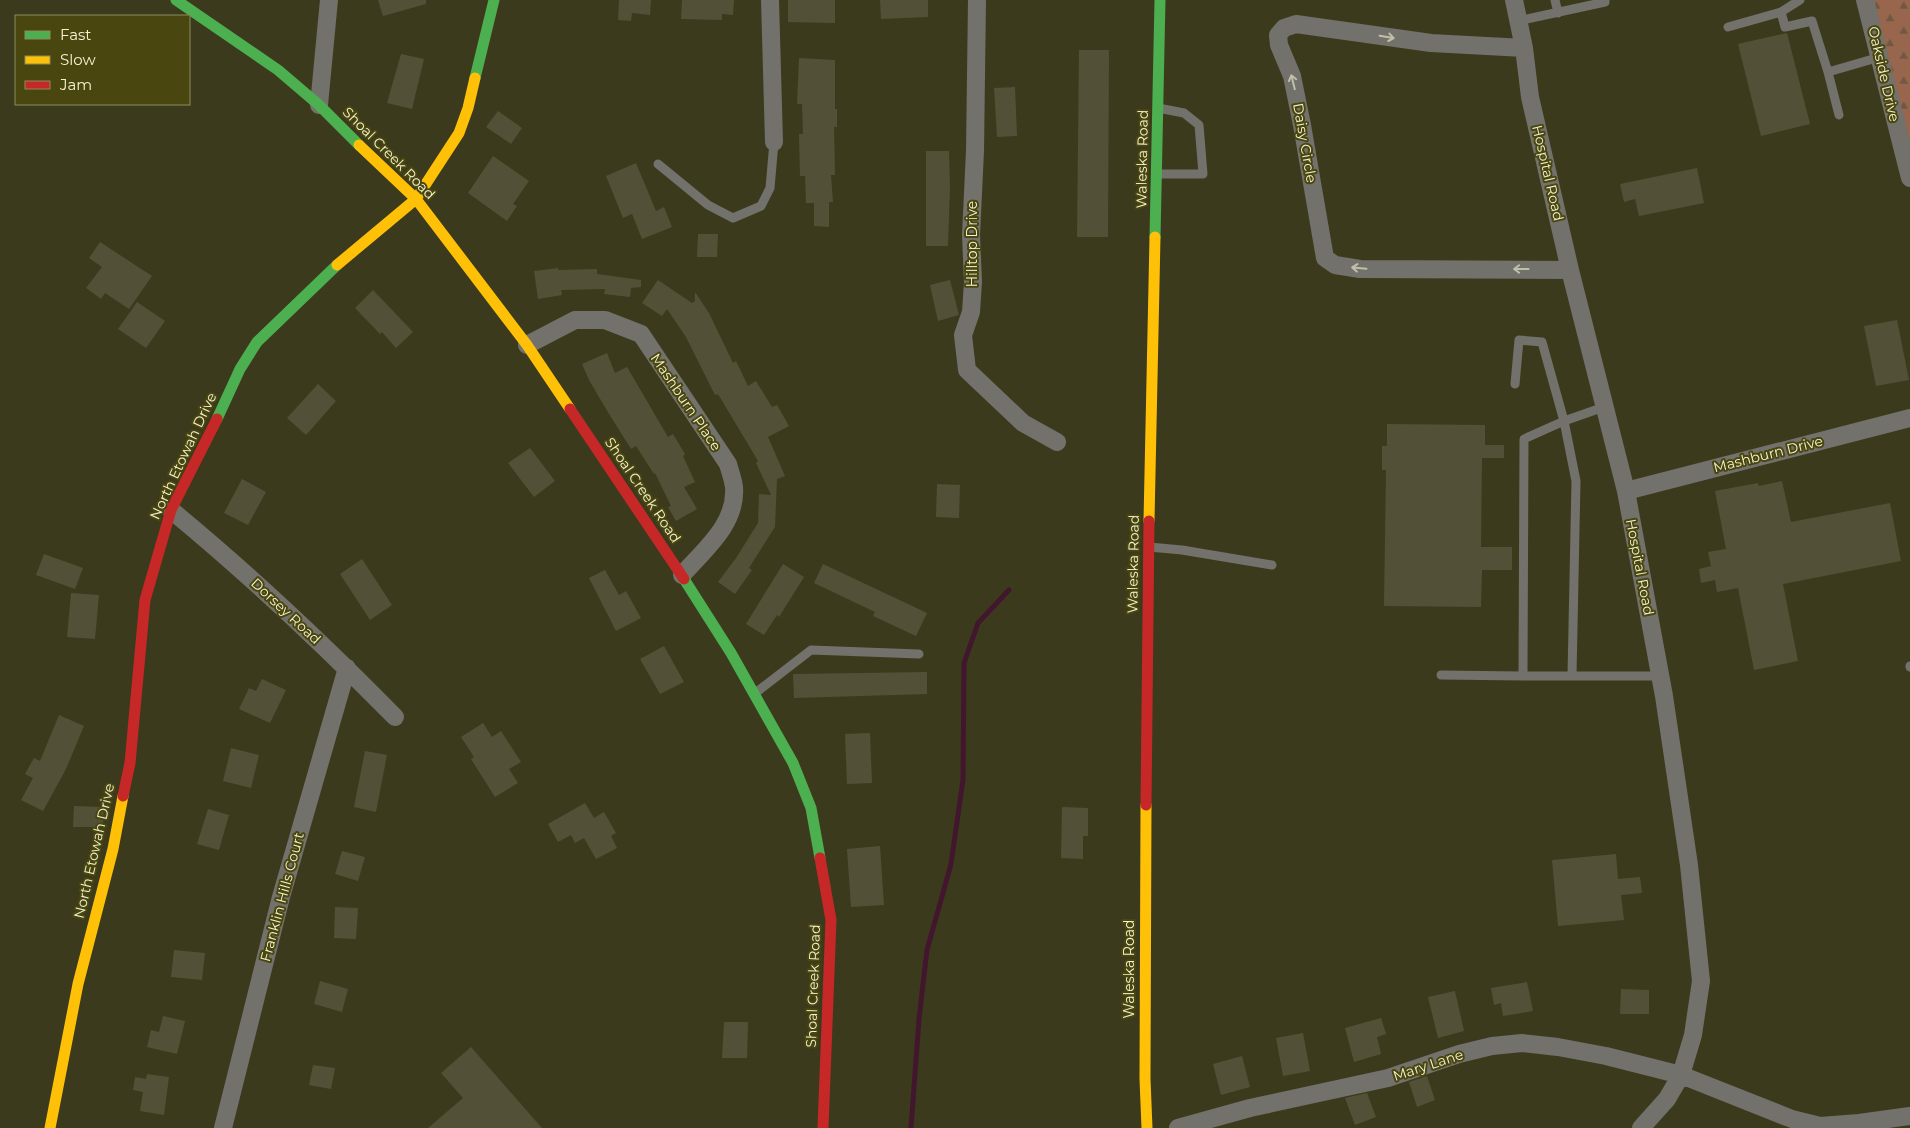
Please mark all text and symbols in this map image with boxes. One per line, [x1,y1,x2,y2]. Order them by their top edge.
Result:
legend [15,15,190,105]
text: Fast [60,25,91,44]
street label: Oakside Drive [1864,25,1904,123]
one-way arrow [1378,33,1394,43]
text: Slow [60,50,96,69]
one-way arrow [1288,74,1297,90]
text: Jam [59,75,92,94]
street label: Daisy Circle [1289,102,1321,184]
street label: Shoal Creek Road [339,103,439,203]
street label: Waleska Road [1132,109,1152,209]
street label: Hospital Road [1528,123,1568,223]
street label: Hilltop Drive [963,201,981,287]
one-way arrow [1351,263,1367,273]
one-way arrow [1513,264,1530,274]
street label: Mashburn Place [647,350,725,454]
street label: North Etowah Drive [146,390,220,522]
street label: Mashburn Drive [1711,432,1825,476]
street label: Shoal Creek Road [601,434,685,546]
street label: Waleska Road [1123,514,1143,614]
street label: Hospital Road [1622,517,1658,617]
street label: Dorsey Road [247,574,325,648]
street label: North Etowah Drive [70,782,118,920]
street label: Franklin Hills Court [256,830,308,964]
street label: Waleska Road [1120,920,1138,1018]
street label: Shoal Creek Road [802,924,824,1048]
street label: Mary Lane [1391,1045,1465,1085]

